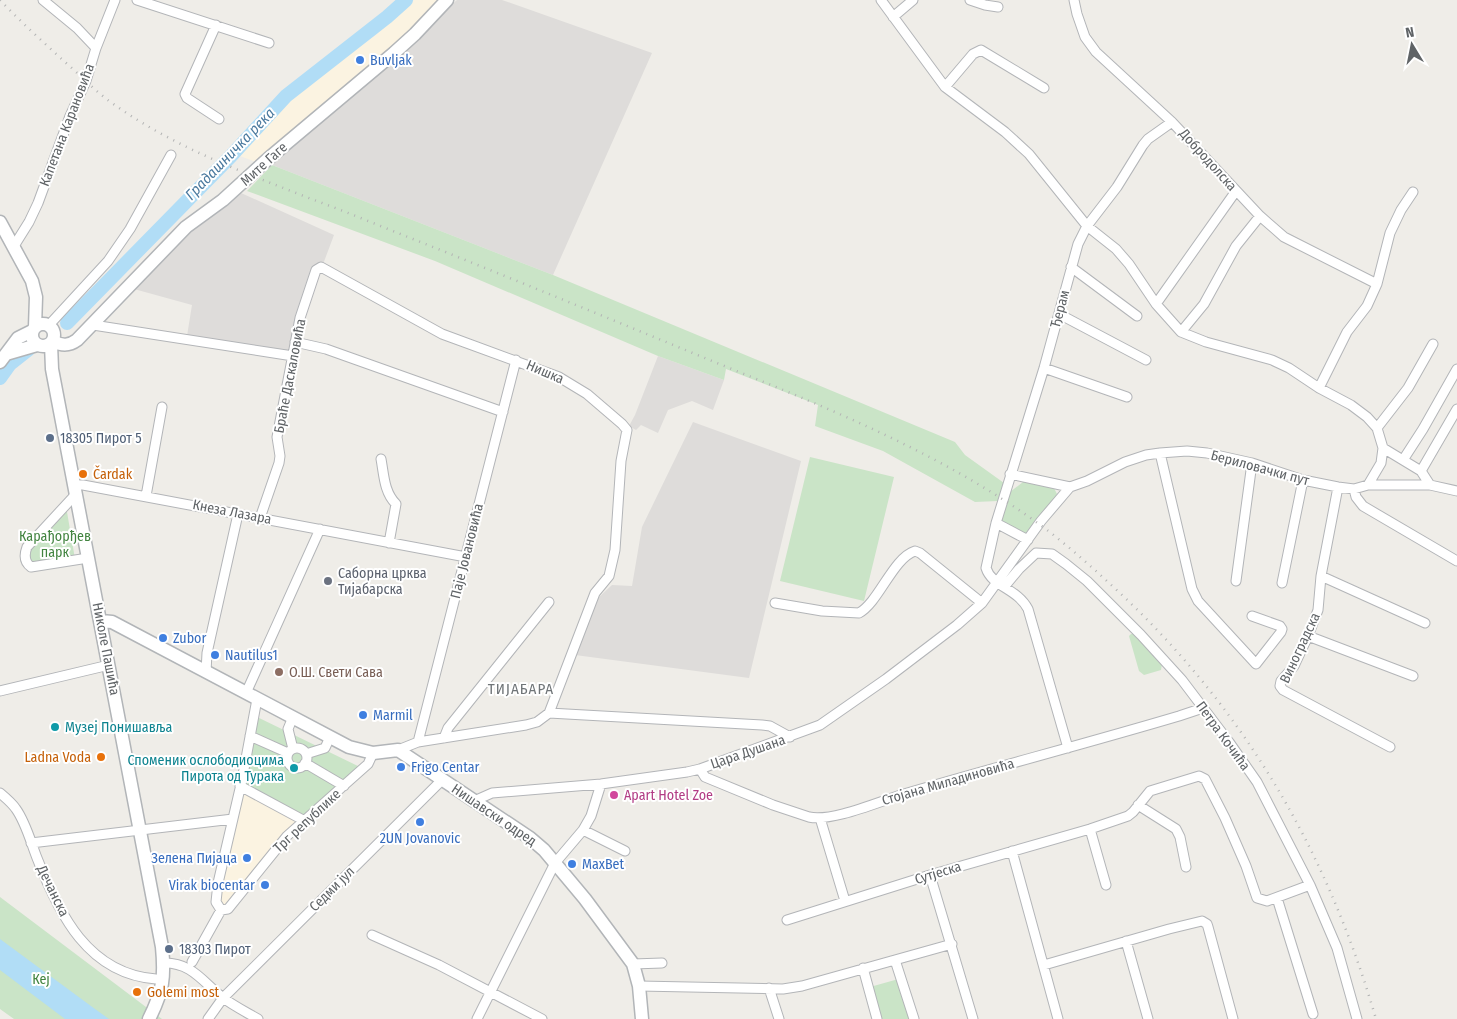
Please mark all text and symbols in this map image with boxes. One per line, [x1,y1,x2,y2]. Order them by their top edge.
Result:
north arrow [1387,20,1437,70]
text: N [1404,24,1415,42]
place label: Buvljak [370,52,412,69]
marker: Buvljak [354,54,366,66]
street label: Капетана Карановића [36,61,98,189]
water label: Градашничка река [182,104,279,204]
street label: Добродолска [1175,125,1240,195]
street label: Мите Гаге [237,139,291,189]
street label: Ђерам [1047,288,1073,330]
street label: Браће Даскаловића [271,317,309,435]
street label: Нишка [524,357,567,388]
place label: 18305 Пирот 5 [60,430,142,447]
marker: 18305 Пирот 5 [44,432,56,444]
street label: Бериловачки пут [1209,447,1311,489]
place label: Čardak [93,465,133,483]
marker: Čardak [77,468,89,480]
street label: Кнеза Лазара [191,496,273,528]
street label: Паје Јовановића [447,501,487,600]
park label: Карађорђев парк [19,528,91,561]
place label: Саборна црква Тијабарска [338,565,427,598]
marker: Саборна црква Тијабарска [322,575,334,587]
street label: Николе Пашића [89,601,123,697]
street label: Виноградска [1276,610,1324,686]
place label: Zubor [173,630,206,647]
marker: Zubor [157,632,169,644]
place label: Nautilus1 [225,647,278,664]
marker: Nautilus1 [209,649,221,661]
place label: О.Ш. Свети Сава [289,664,383,681]
marker: О.Ш. Свети Сава [273,666,285,678]
district label: ТИЈАБАРА [488,680,554,698]
street label: Петра Кочића [1192,698,1254,774]
place label: Marmil [373,707,413,724]
marker: Marmil [357,709,369,721]
place label: Музеј Понишавља [65,719,173,736]
marker: Музеј Понишавља [49,721,61,733]
street label: Цара Душана [708,731,788,773]
place label: Ladna Voda [25,749,91,766]
marker: Ladna Voda [95,751,107,763]
place label: Споменик ослободиоцима Пирота од Турака [127,752,284,785]
street label: Стојана Миладиновића [880,755,1016,809]
place label: Frigo Centar [411,759,480,776]
marker: Frigo Centar [395,761,407,773]
marker: Споменик ослободиоцима Пирота од Турака [288,762,300,774]
street label: Нишавски одред [448,780,540,850]
street label: Трг републике [270,785,344,856]
place label: Apart Hotel Zoe [624,787,713,804]
marker: Apart Hotel Zoe [608,789,620,801]
marker: 2UN Jovanovic [414,816,426,828]
place label: 2UN Jovanovic [380,830,460,847]
place label: Зелена Пијаца [151,850,237,867]
marker: Зелена Пијаца [241,852,253,864]
place label: MaxBet [582,856,625,873]
marker: MaxBet [566,858,578,870]
street label: Сутјеска [913,858,963,888]
street label: Дечанска [33,862,73,920]
street label: Седми јул [306,863,358,915]
place label: Virak biocentar [169,877,255,894]
marker: Virak biocentar [259,879,271,891]
place label: 18303 Пирот [179,941,251,958]
marker: 18303 Пирот [163,943,175,955]
park label: Кеј [32,971,50,988]
place label: Golemi most [147,984,220,1001]
marker: Golemi most [131,986,143,998]

